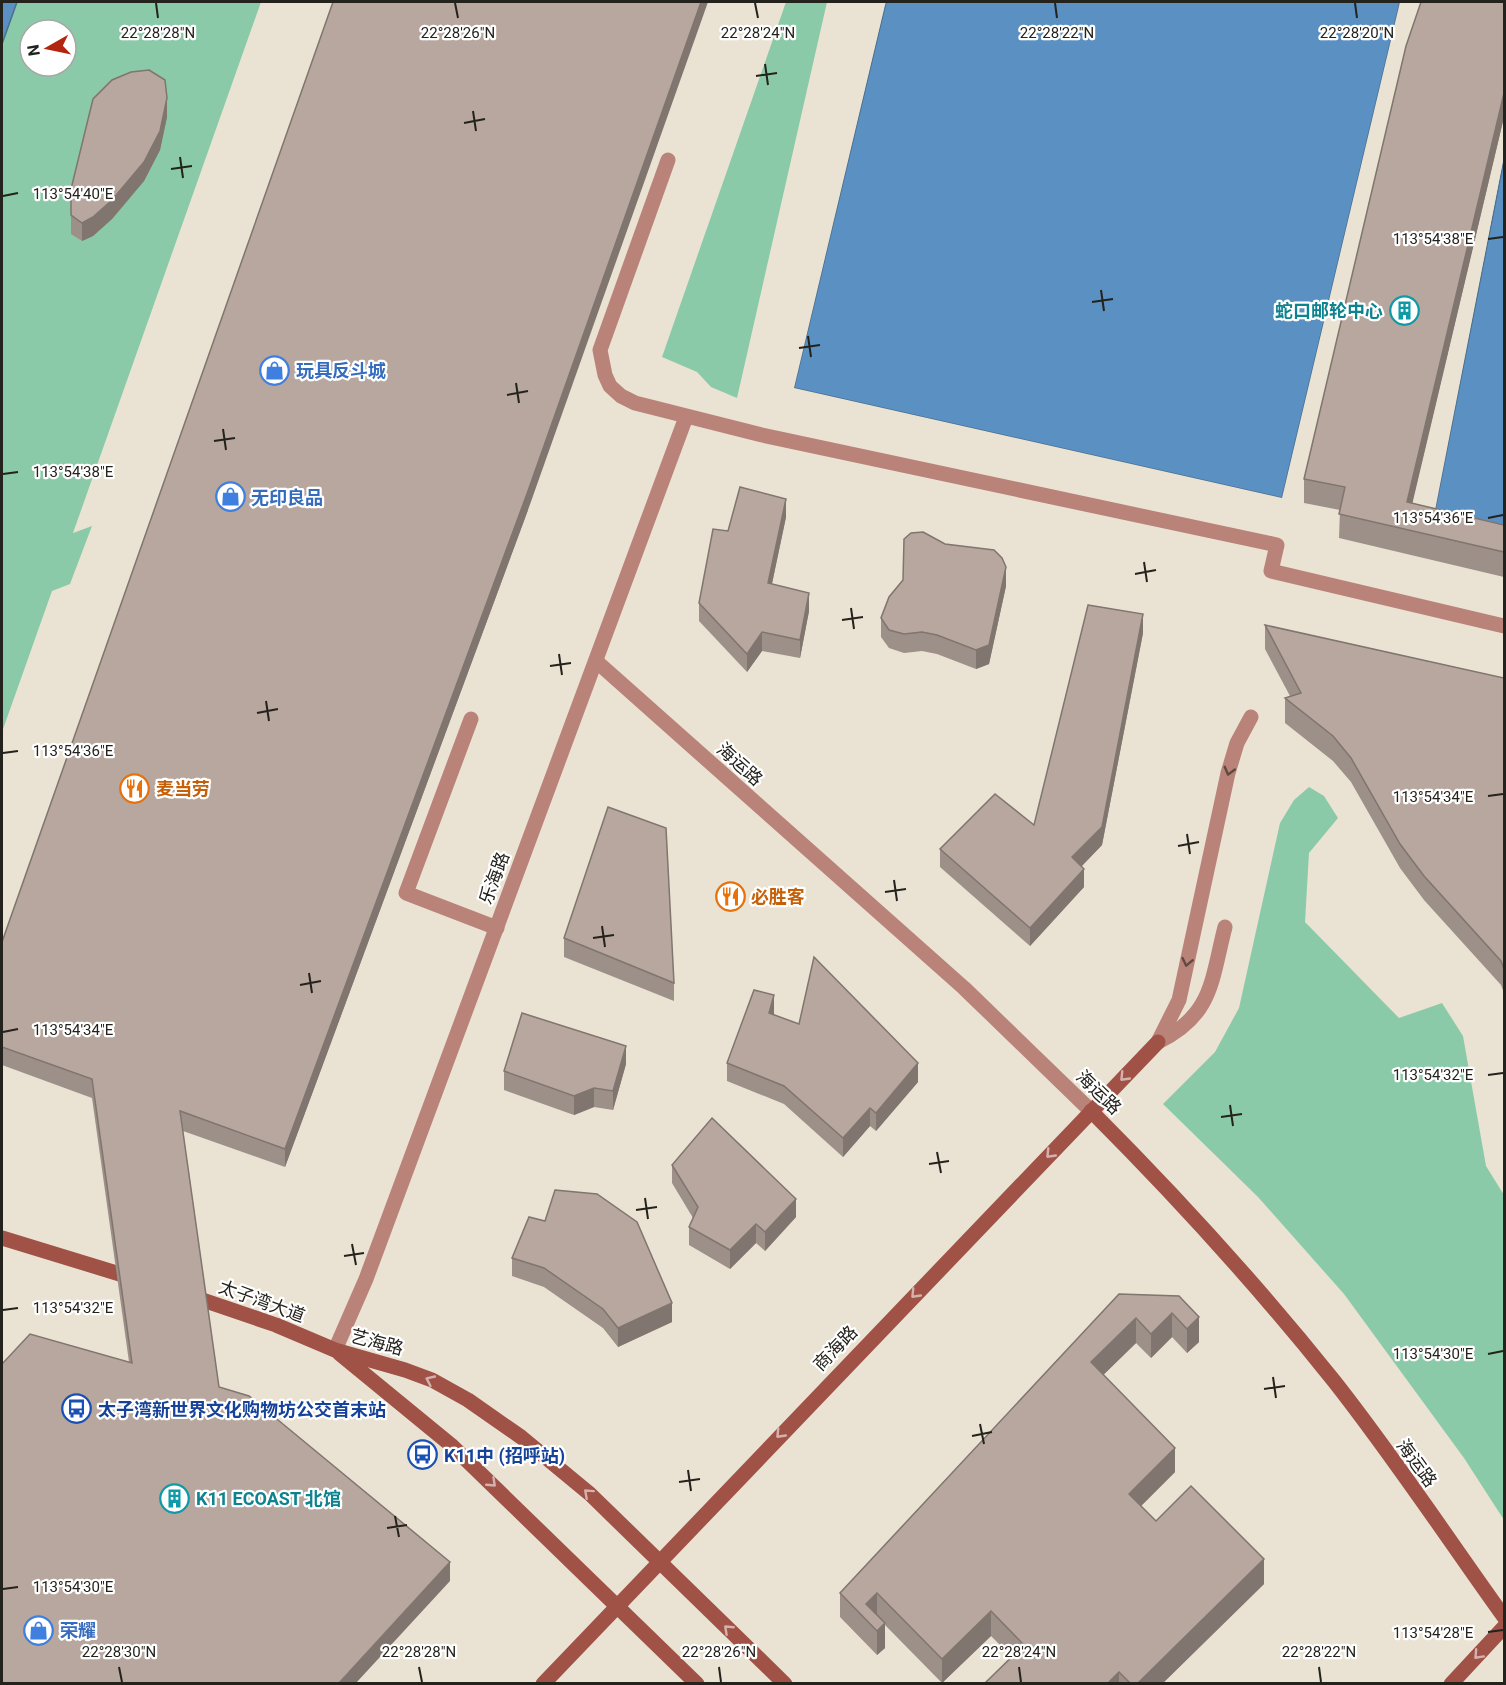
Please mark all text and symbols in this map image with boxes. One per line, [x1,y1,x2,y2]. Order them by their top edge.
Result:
north arrow [18,18,78,78]
text: 22°28'28"N [121,24,195,42]
text: 22°28'26"N [421,24,495,42]
text: 22°28'24"N [721,24,795,42]
text: 22°28'22"N [1020,24,1094,42]
text: 22°28'20"N [1320,24,1394,42]
text: N [23,43,44,57]
text: 113°54'40"E [33,185,114,203]
text: 113°54'38"E [1393,230,1474,248]
building icon: 蛇口邮轮中心 [1388,294,1420,326]
place label: 蛇口邮轮中心 [1275,300,1383,321]
shop icon: 玩具反斗城 [259,354,291,386]
place label: 玩具反斗城 [296,360,386,381]
text: 113°54'38"E [33,463,114,481]
shop icon: 无印良品 [214,481,246,513]
place label: 无印良品 [251,487,323,508]
text: 113°54'36"E [1393,509,1474,527]
street label: 海运路 [713,738,767,790]
text: 113°54'36"E [33,742,114,760]
one-way arrow [1224,766,1236,776]
restaurant icon: 麦当劳 [119,772,151,804]
place label: 麦当劳 [156,778,210,799]
text: 113°54'34"E [1393,788,1474,806]
street label: 乐海路 [475,849,513,907]
restaurant icon: 必胜客 [714,880,746,912]
place label: 必胜客 [751,886,805,907]
one-way arrow [1181,957,1194,967]
text: 113°54'34"E [33,1021,114,1039]
street label: 海运路 [1072,1066,1126,1118]
text: 113°54'32"E [1393,1066,1474,1084]
one-way arrow [1121,1069,1132,1080]
one-way arrow [1046,1147,1057,1157]
street label: 太子湾大道 [216,1276,308,1326]
one-way arrow [911,1287,922,1298]
text: 113°54'32"E [33,1299,114,1317]
street label: 商海路 [809,1321,861,1375]
street label: 艺海路 [348,1325,406,1359]
text: 113°54'30"E [1393,1345,1474,1363]
one-way arrow [425,1375,436,1387]
bus stop icon: 太子湾新世界文化购物坊公交首末站 [61,1393,93,1425]
place label: 太子湾新世界文化购物坊公交首末站 [98,1399,386,1420]
one-way arrow [776,1427,787,1438]
street label: 海运路 [1393,1435,1441,1491]
bus stop icon: K11中 (招呼站) [407,1439,439,1471]
place label: K11中 (招呼站) [444,1445,565,1467]
one-way arrow [485,1476,496,1487]
building icon: K11 ECOAST 北馆 [159,1482,191,1514]
place label: K11 ECOAST 北馆 [196,1488,341,1509]
one-way arrow [584,1489,595,1500]
text: 113°54'30"E [33,1578,114,1596]
shop icon: 荣耀 [23,1614,55,1646]
place label: 荣耀 [60,1620,96,1641]
text: 113°54'28"E [1393,1624,1474,1642]
one-way arrow [724,1625,734,1636]
text: 22°28'30"N [82,1643,156,1661]
text: 22°28'28"N [382,1643,456,1661]
text: 22°28'26"N [682,1643,756,1661]
text: 22°28'24"N [982,1643,1056,1661]
text: 22°28'22"N [1282,1643,1356,1661]
one-way arrow [1474,1649,1485,1659]

